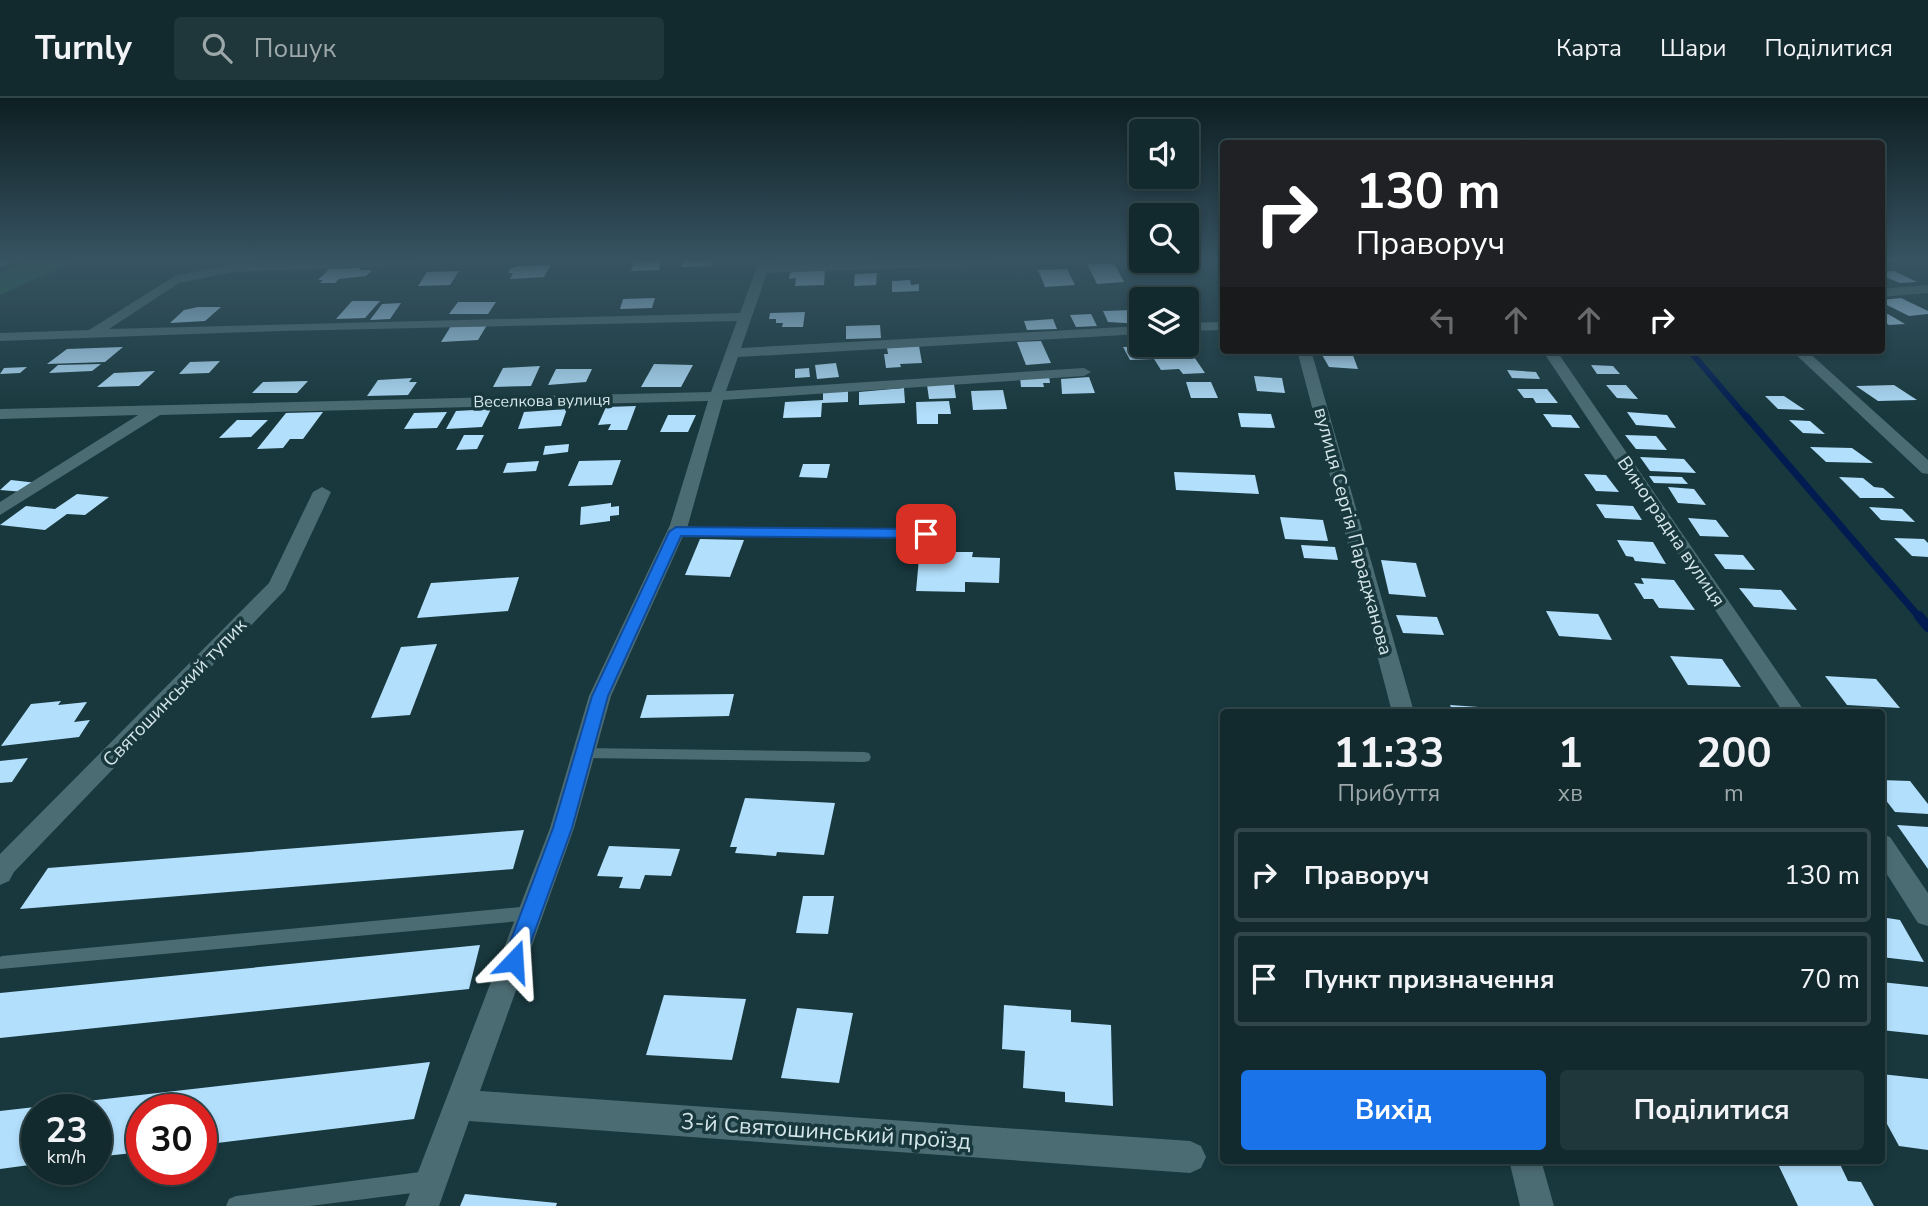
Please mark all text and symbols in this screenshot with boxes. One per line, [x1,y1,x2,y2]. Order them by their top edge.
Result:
search box [174,17,664,80]
text: Turnly [35,26,132,71]
icon: search [198,29,236,67]
text: Пошук [254,31,336,66]
text: Карта [1556,32,1622,64]
text: Шари [1660,32,1727,64]
text: Поділитися [1765,32,1893,64]
map controls [1129,119,1199,357]
button: sound [1129,119,1199,189]
text: 130 m [1356,158,1500,225]
icon: right [1241,168,1332,259]
button: search [1129,203,1199,273]
text: Праворуч [1356,222,1505,265]
button: layers [1129,287,1199,357]
icon: left [1424,301,1462,339]
icon: ahead [1497,301,1535,339]
icon: ahead [1570,301,1608,339]
icon: right [1643,301,1681,339]
street label: Веселкова вулиця [473,389,611,413]
street label: вулиця Сергія Параджанова [1307,405,1399,658]
street label: Виноградна вулиця [1611,451,1731,612]
pin [896,504,956,564]
icon: arrive [907,515,945,553]
street label: Святошинський тупик [97,613,252,773]
text: 11:33 [1333,725,1444,782]
text: 1 [1558,725,1583,782]
text: 200 [1696,725,1772,782]
text: Прибуття [1338,778,1440,809]
text: хв [1558,778,1583,809]
text: m [1724,778,1744,809]
icon: right [1245,856,1283,894]
text: Праворуч [1304,858,1429,893]
text: 130 m [1784,858,1860,893]
position arrow [477,924,551,998]
icon: arrive [1245,960,1283,998]
text: Пункт призначення [1304,962,1555,997]
text: 70 m [1800,962,1860,997]
button: Вихід [1241,1070,1546,1150]
button: Поділитися [1560,1070,1864,1150]
speed limit sign: 30 [126,1094,217,1185]
street label: 3-й Святошинський проїзд [680,1106,972,1157]
text: 23 [45,1107,88,1154]
text: km/h [47,1145,86,1169]

